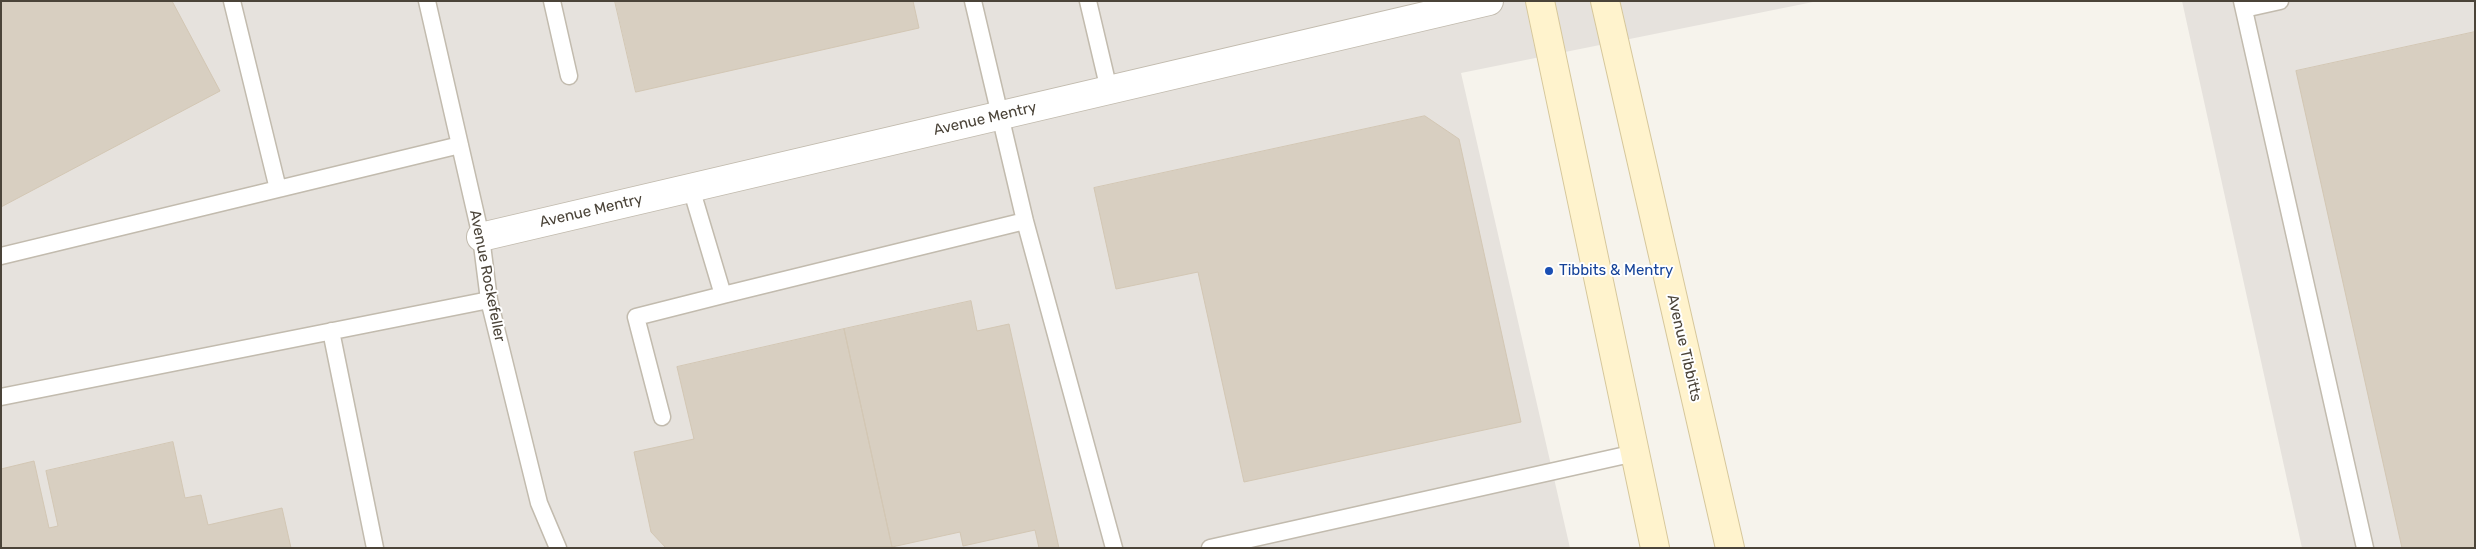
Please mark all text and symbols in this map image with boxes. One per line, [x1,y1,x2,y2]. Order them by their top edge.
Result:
street label: Avenue Mentry [932,98,1038,140]
street label: Avenue Mentry [538,190,644,232]
street label: Avenue Rockefeller [465,209,509,343]
place label: Tibbits & Mentry [1559,262,1673,280]
marker: Tibbits & Mentry [1543,265,1555,277]
street label: Avenue Tibbitts [1663,293,1705,403]

